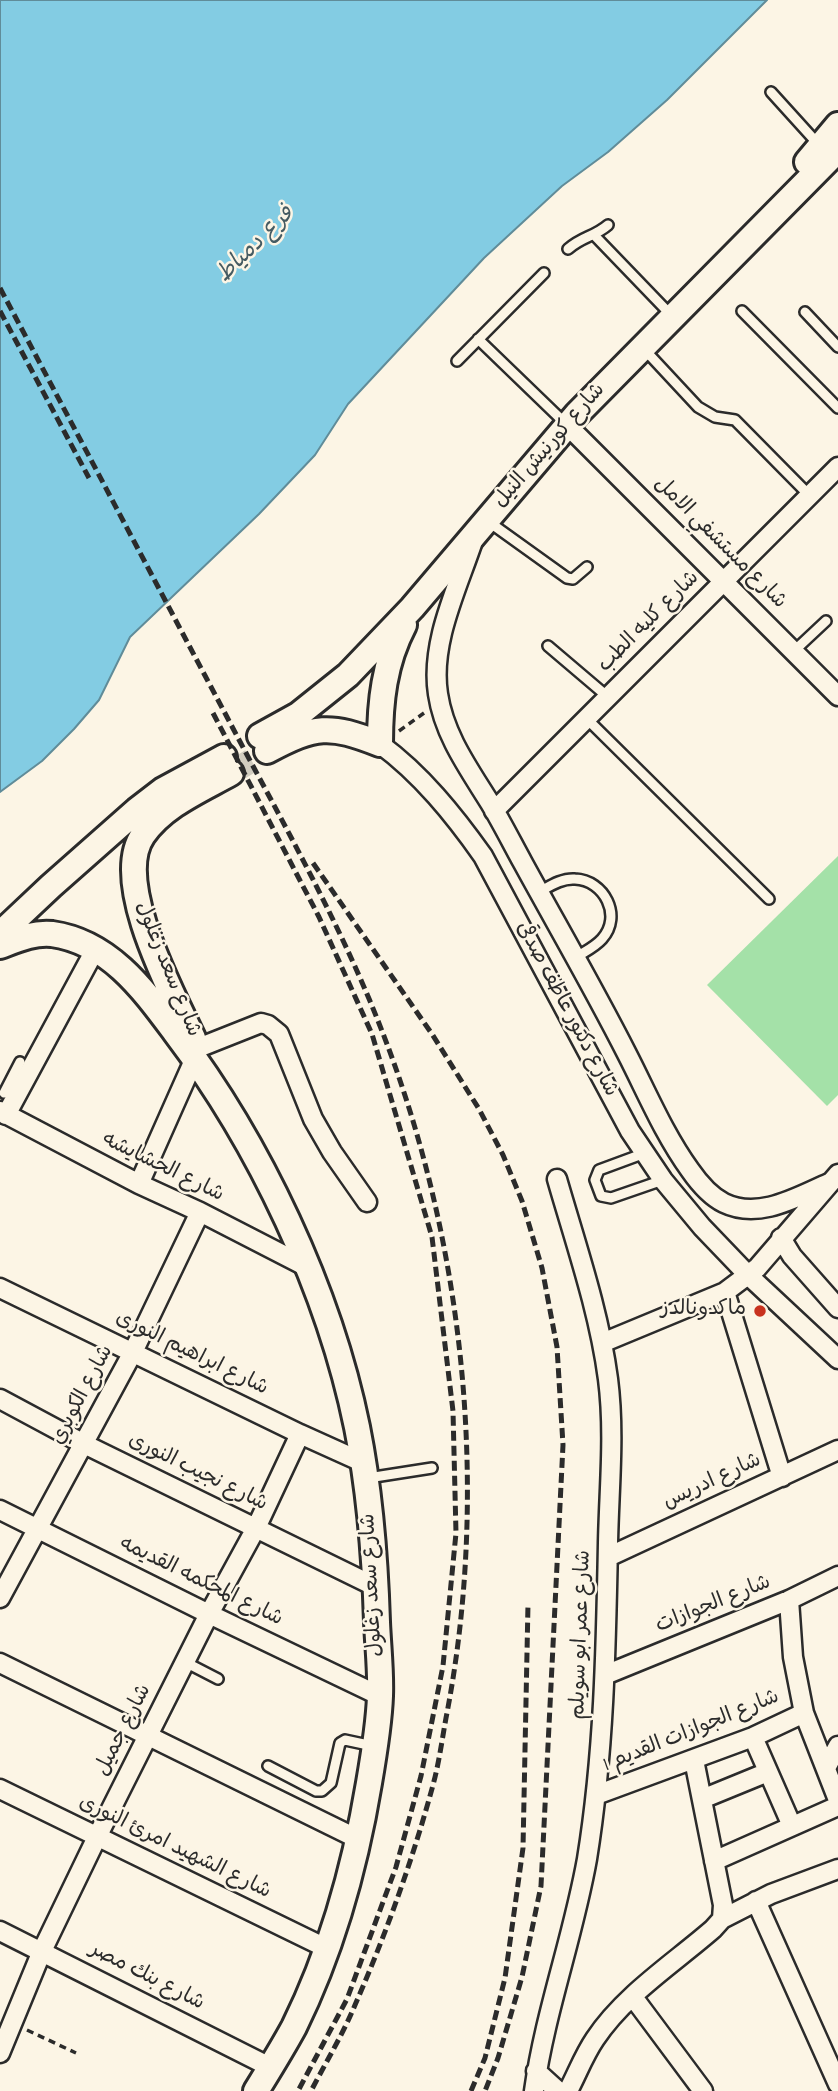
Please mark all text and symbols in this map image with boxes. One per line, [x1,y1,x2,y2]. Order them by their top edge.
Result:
water label: فرع دمياط [212,202,302,290]
street label: شارع كورنيش النيل [490,379,612,515]
street label: شارع مستشفي الامل [647,472,791,616]
street label: شارع كليه الطب [594,567,706,679]
street label: شارع سعد زغلول [127,899,205,1041]
street label: شارع دكتور عاطف صدقى [508,918,622,1102]
street label: شارع الحشايشه [97,1129,227,1209]
place label: ماكدونالدز [661,1298,746,1324]
marker: ماكدونالدز [752,1303,768,1319]
street label: شارع ابراهيم النورى [111,1307,271,1403]
street label: شارع الكوبري [47,1342,121,1450]
street label: شارع نجيب النورى [123,1429,271,1519]
street label: شارع ادريس [660,1449,766,1517]
street label: شارع سعد زغلول [358,1513,390,1657]
street label: شارع المحكمه القديمه [114,1532,286,1634]
street label: شارع عمر ابو سويلم [567,1550,599,1720]
street label: شارع الجوازات [653,1572,775,1640]
street label: شارع جميل [91,1681,159,1781]
street label: شارع الجوازات القديم 1 [600,1686,784,1780]
street label: شارع الشهيد امرئ النورى [74,1792,274,1906]
street label: شارع بنك مصر [84,1938,208,2018]

